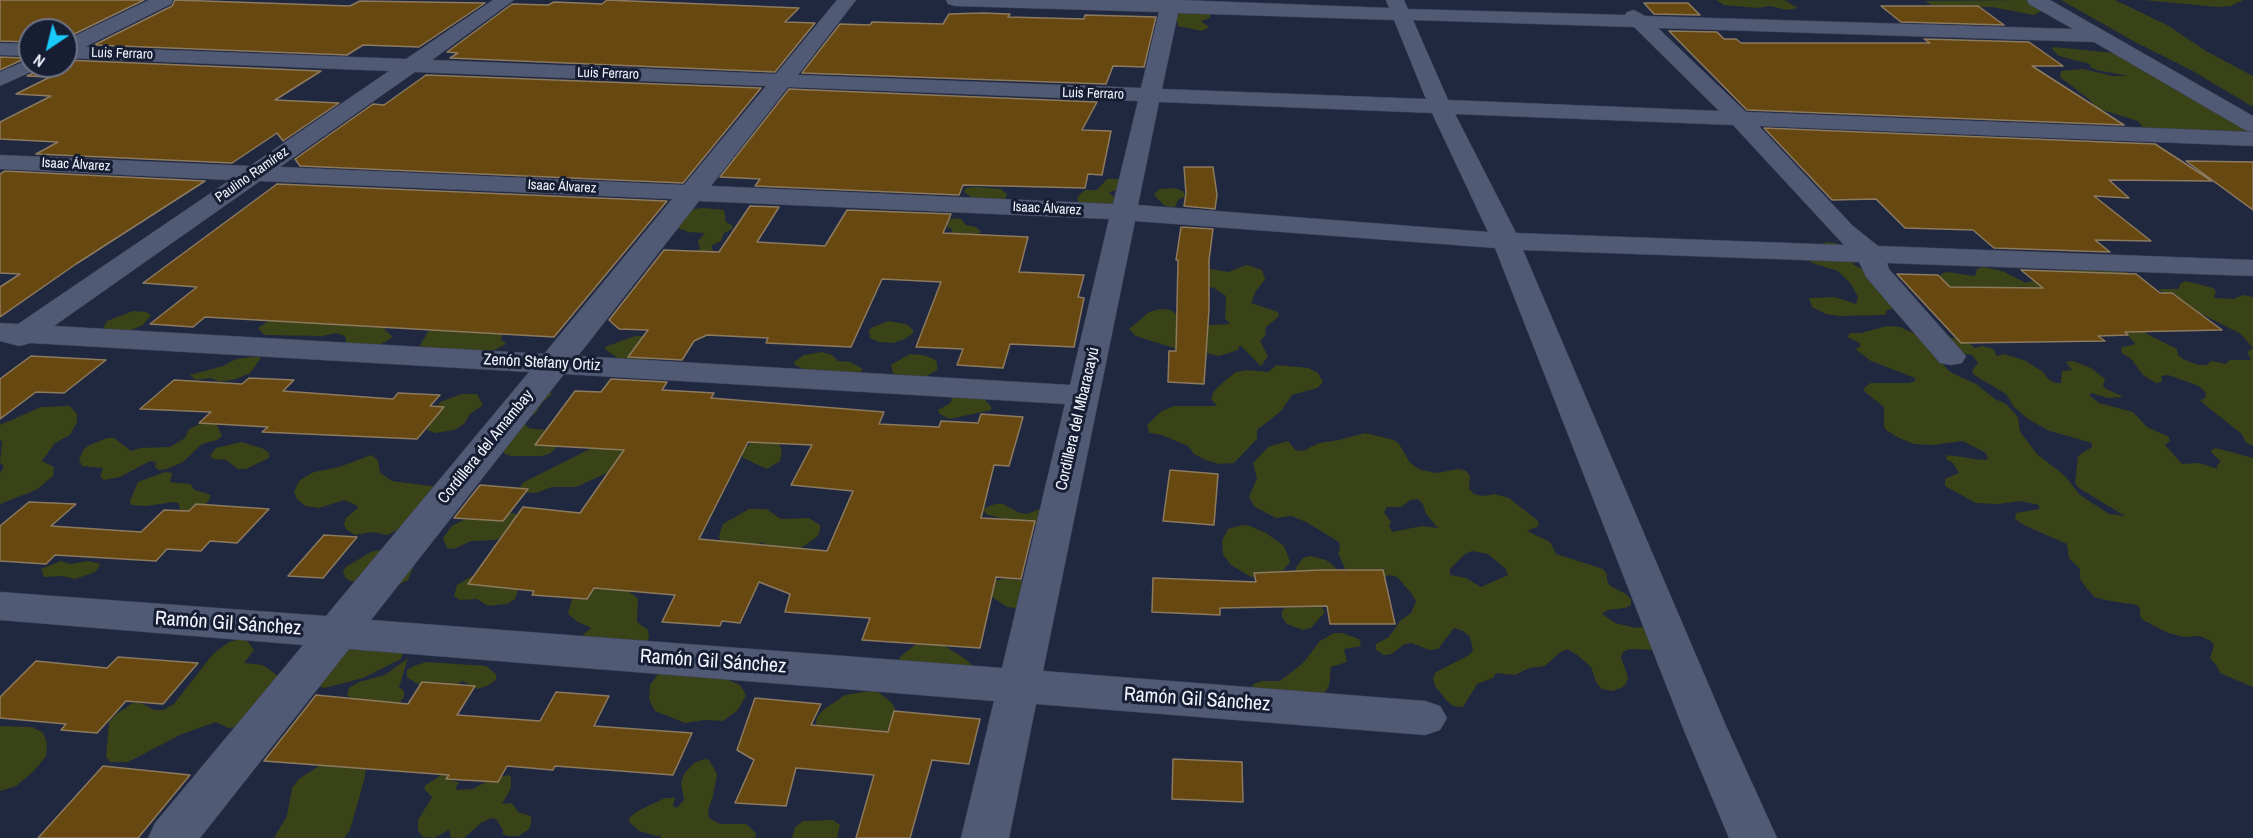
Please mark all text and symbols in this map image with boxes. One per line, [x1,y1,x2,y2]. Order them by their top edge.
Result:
north arrow [18,18,78,78]
street label: Luis Ferraro [91,45,153,63]
text: N [29,49,49,73]
street label: Luis Ferraro [577,65,639,83]
street label: Luis Ferraro [1062,85,1124,103]
street label: Paulino Ramírez [212,144,292,206]
street label: Isaac Álvarez [41,155,111,175]
street label: Isaac Álvarez [527,177,597,197]
street label: Isaac Álvarez [1012,199,1082,219]
street label: Cordillera del Mbaracayú [1052,345,1104,493]
street label: Zenón Stefany Ortiz [483,350,601,376]
street label: Cordillera del Amambay [434,386,538,508]
street label: Ramón Gil Sánchez [154,607,302,641]
street label: Ramón Gil Sánchez [639,645,787,679]
street label: Ramón Gil Sánchez [1123,683,1271,717]

